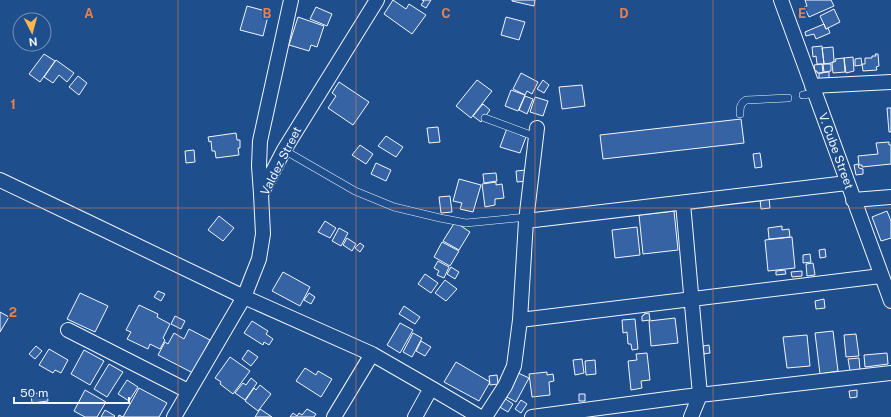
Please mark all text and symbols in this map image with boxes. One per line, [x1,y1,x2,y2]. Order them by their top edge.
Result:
text: A [84,6,94,21]
text: B [263,6,272,21]
text: C [441,6,451,21]
text: D [619,6,629,21]
text: E [798,6,806,21]
north arrow [12,12,52,52]
text: N [28,36,38,48]
text: 1 [10,97,16,112]
street label: V. Cube Street [816,111,856,191]
street label: Valdez Street [258,124,304,198]
text: 2 [9,305,17,320]
scale bar [14,379,129,405]
text: 50 m [20,386,48,400]

